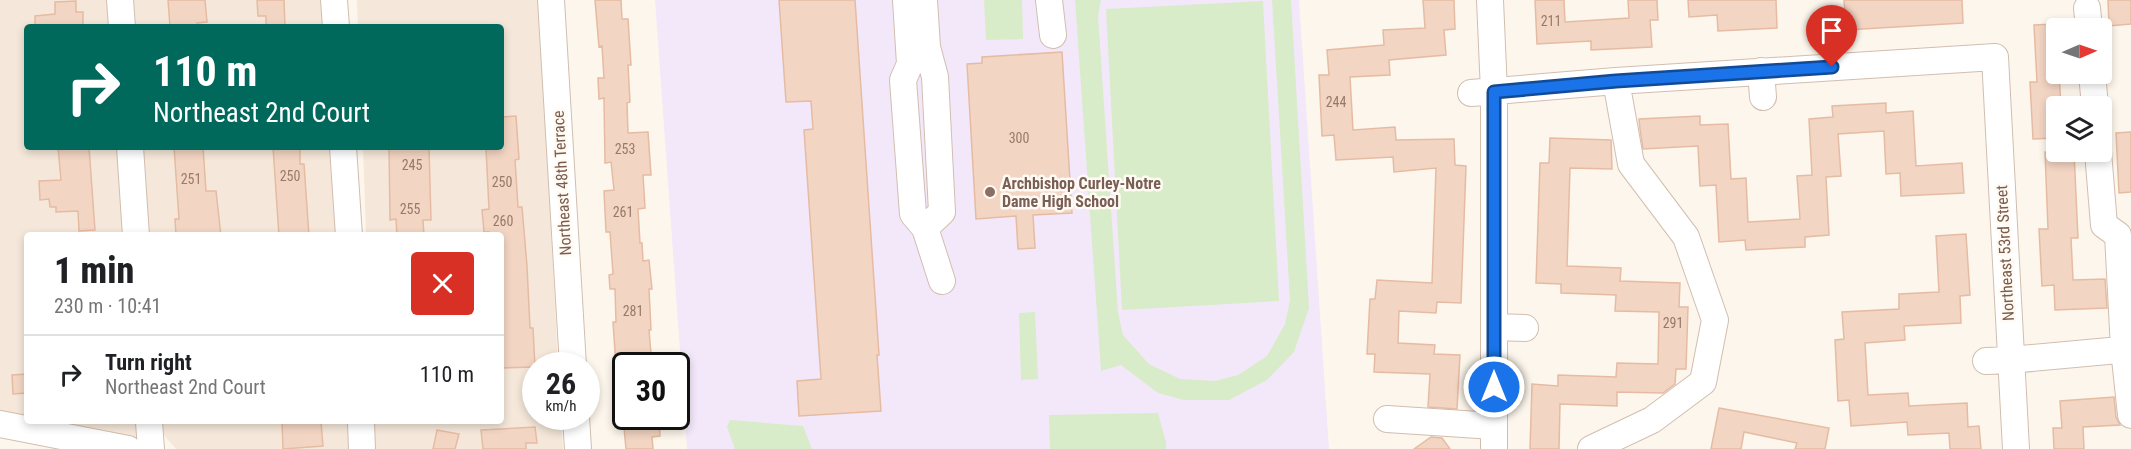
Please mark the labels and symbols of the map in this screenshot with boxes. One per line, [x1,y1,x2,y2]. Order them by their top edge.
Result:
pin [1806,5,1857,67]
house number: 211 [1541,13,1561,29]
north arrow [2046,18,2112,84]
house number: 244 [1326,94,1346,110]
street label: Northeast 48th Terrace [549,110,575,256]
house number: 300 [1009,130,1029,146]
house number: 253 [615,141,635,157]
house number: 245 [402,157,422,173]
house number: 250 [280,168,300,184]
house number: 251 [181,171,201,187]
house number: 250 [492,174,512,190]
place label: Archbishop Curley-Notre Dame High School [1002,174,1161,211]
street label: Northeast 53rd Street [1992,184,2018,321]
marker: Archbishop Curley-Notre Dame High School [983,185,997,199]
house number: 255 [400,201,420,217]
house number: 261 [613,204,633,220]
house number: 260 [493,213,513,229]
house number: 281 [623,303,643,319]
house number: 291 [1663,315,1683,331]
speed limit sign: 30 [612,352,690,430]
position arrow [1462,355,1526,419]

